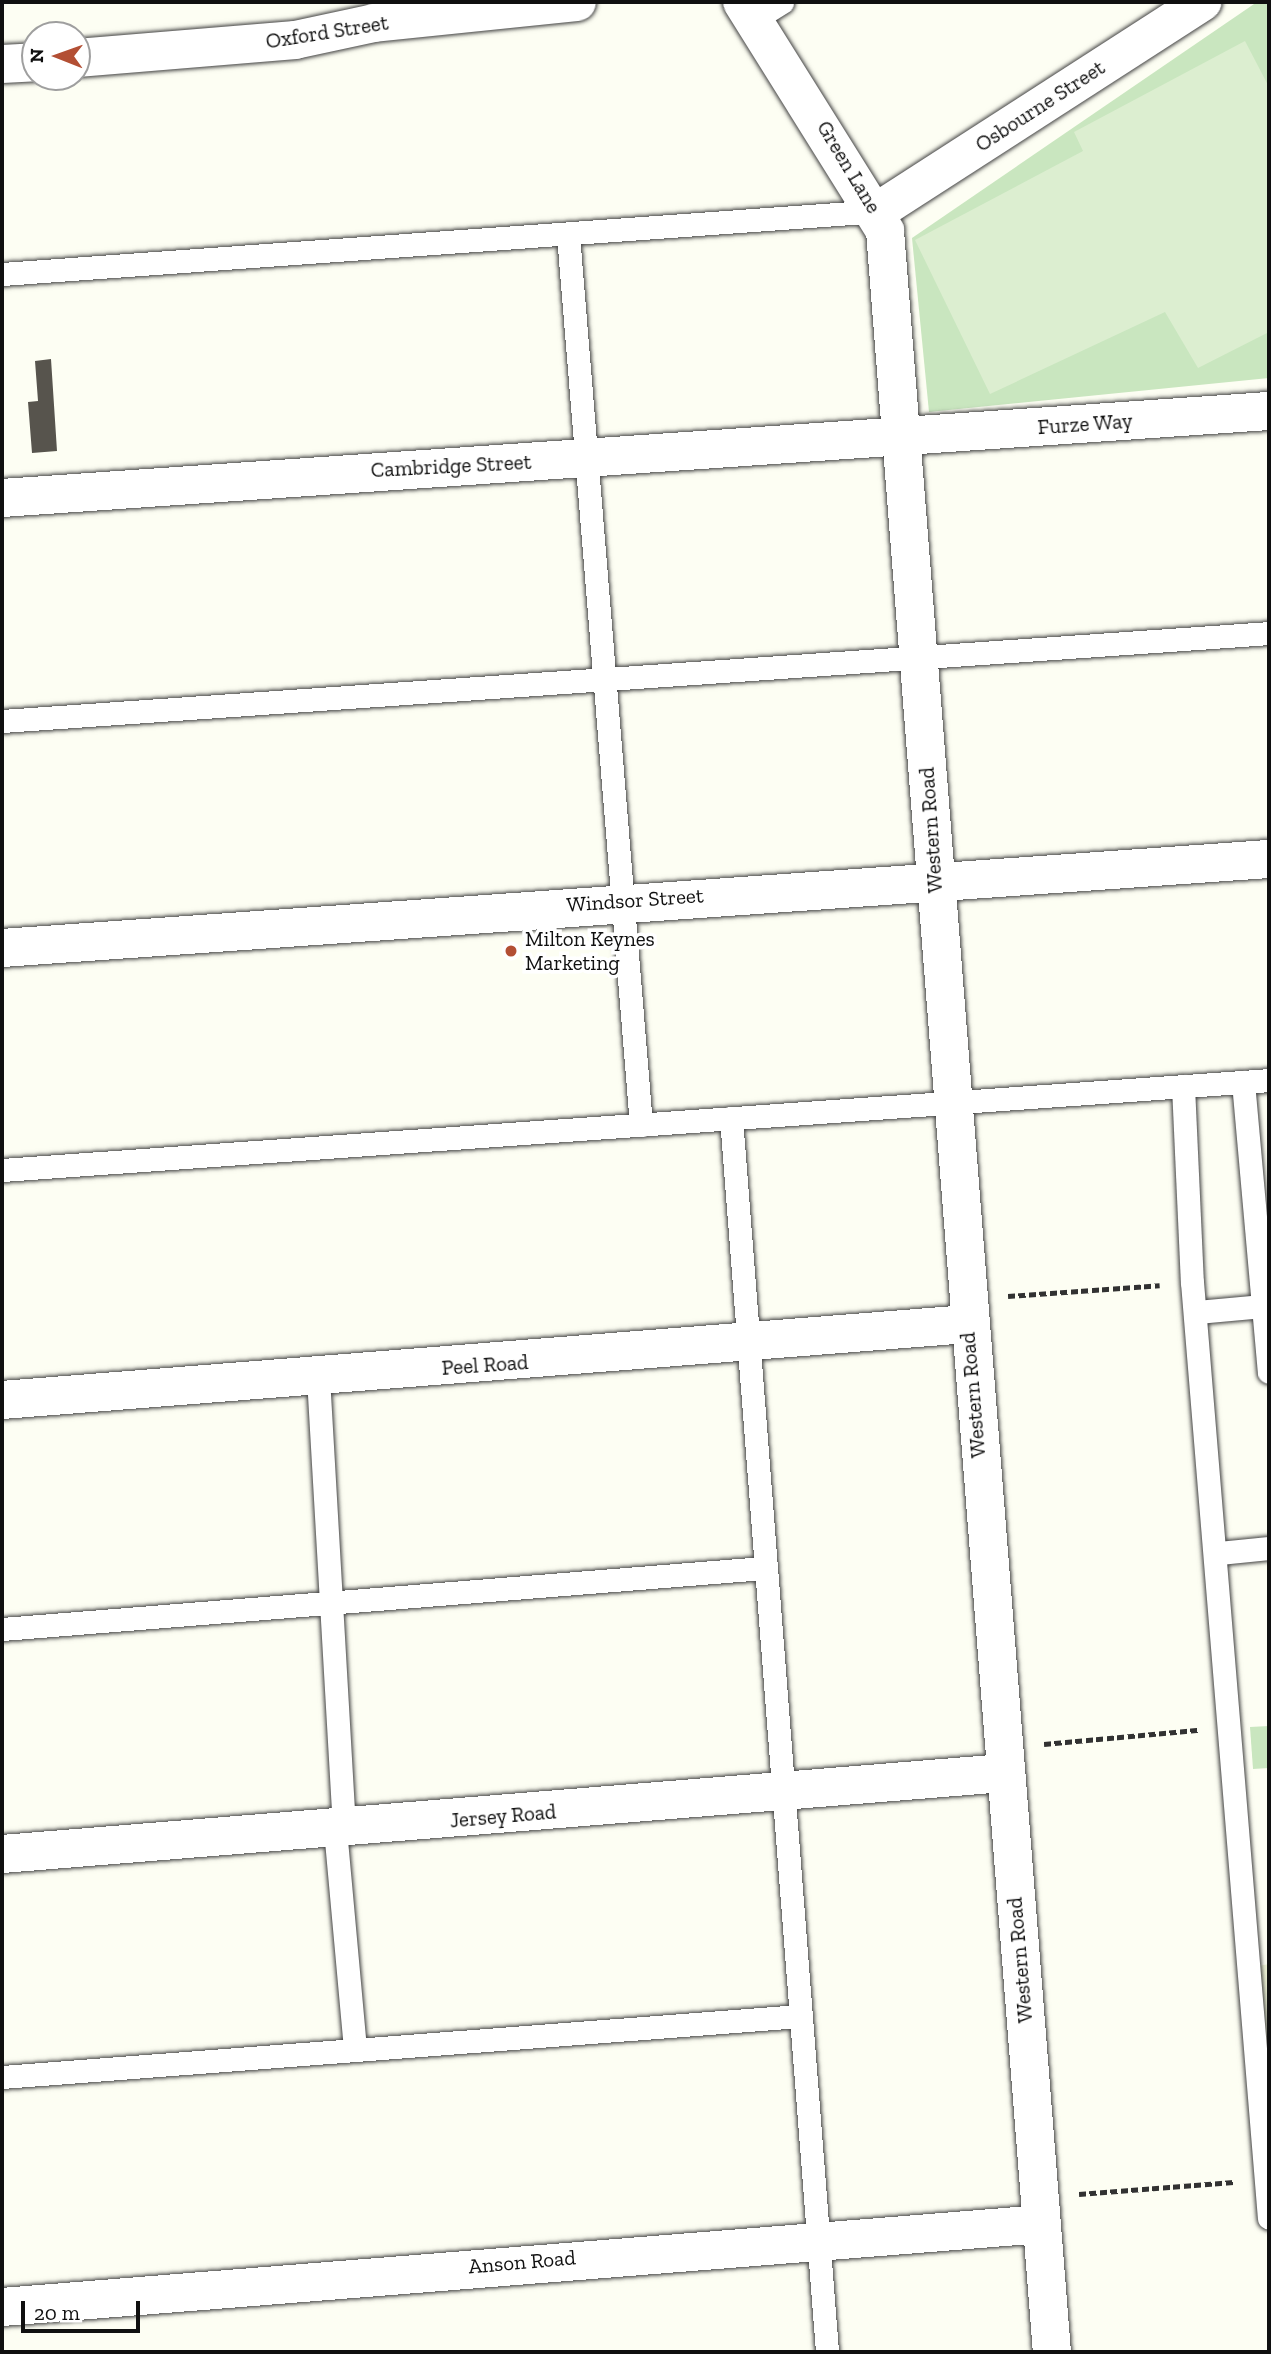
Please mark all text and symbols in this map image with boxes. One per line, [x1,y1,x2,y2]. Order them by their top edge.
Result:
street label: Oxford Street [264,10,390,54]
north arrow [21,21,91,91]
text: N [25,48,48,63]
street label: Osbourne Street [971,55,1109,157]
street label: Green Lane [812,116,886,218]
street label: Furze Way [1036,408,1134,440]
street label: Cambridge Street [370,449,532,483]
street label: Western Road [914,766,948,894]
street label: Windsor Street [565,883,705,917]
place label: Milton Keynes Marketing [525,926,655,976]
marker: Milton Keynes Marketing [503,943,519,959]
street label: Western Road [955,1331,991,1459]
street label: Peel Road [441,1349,529,1381]
street label: Jersey Road [449,1799,557,1833]
street label: Western Road [1002,1896,1038,2024]
street label: Anson Road [467,2245,577,2279]
scale bar [24,2288,144,2332]
text: 20 m [34,2300,80,2325]

